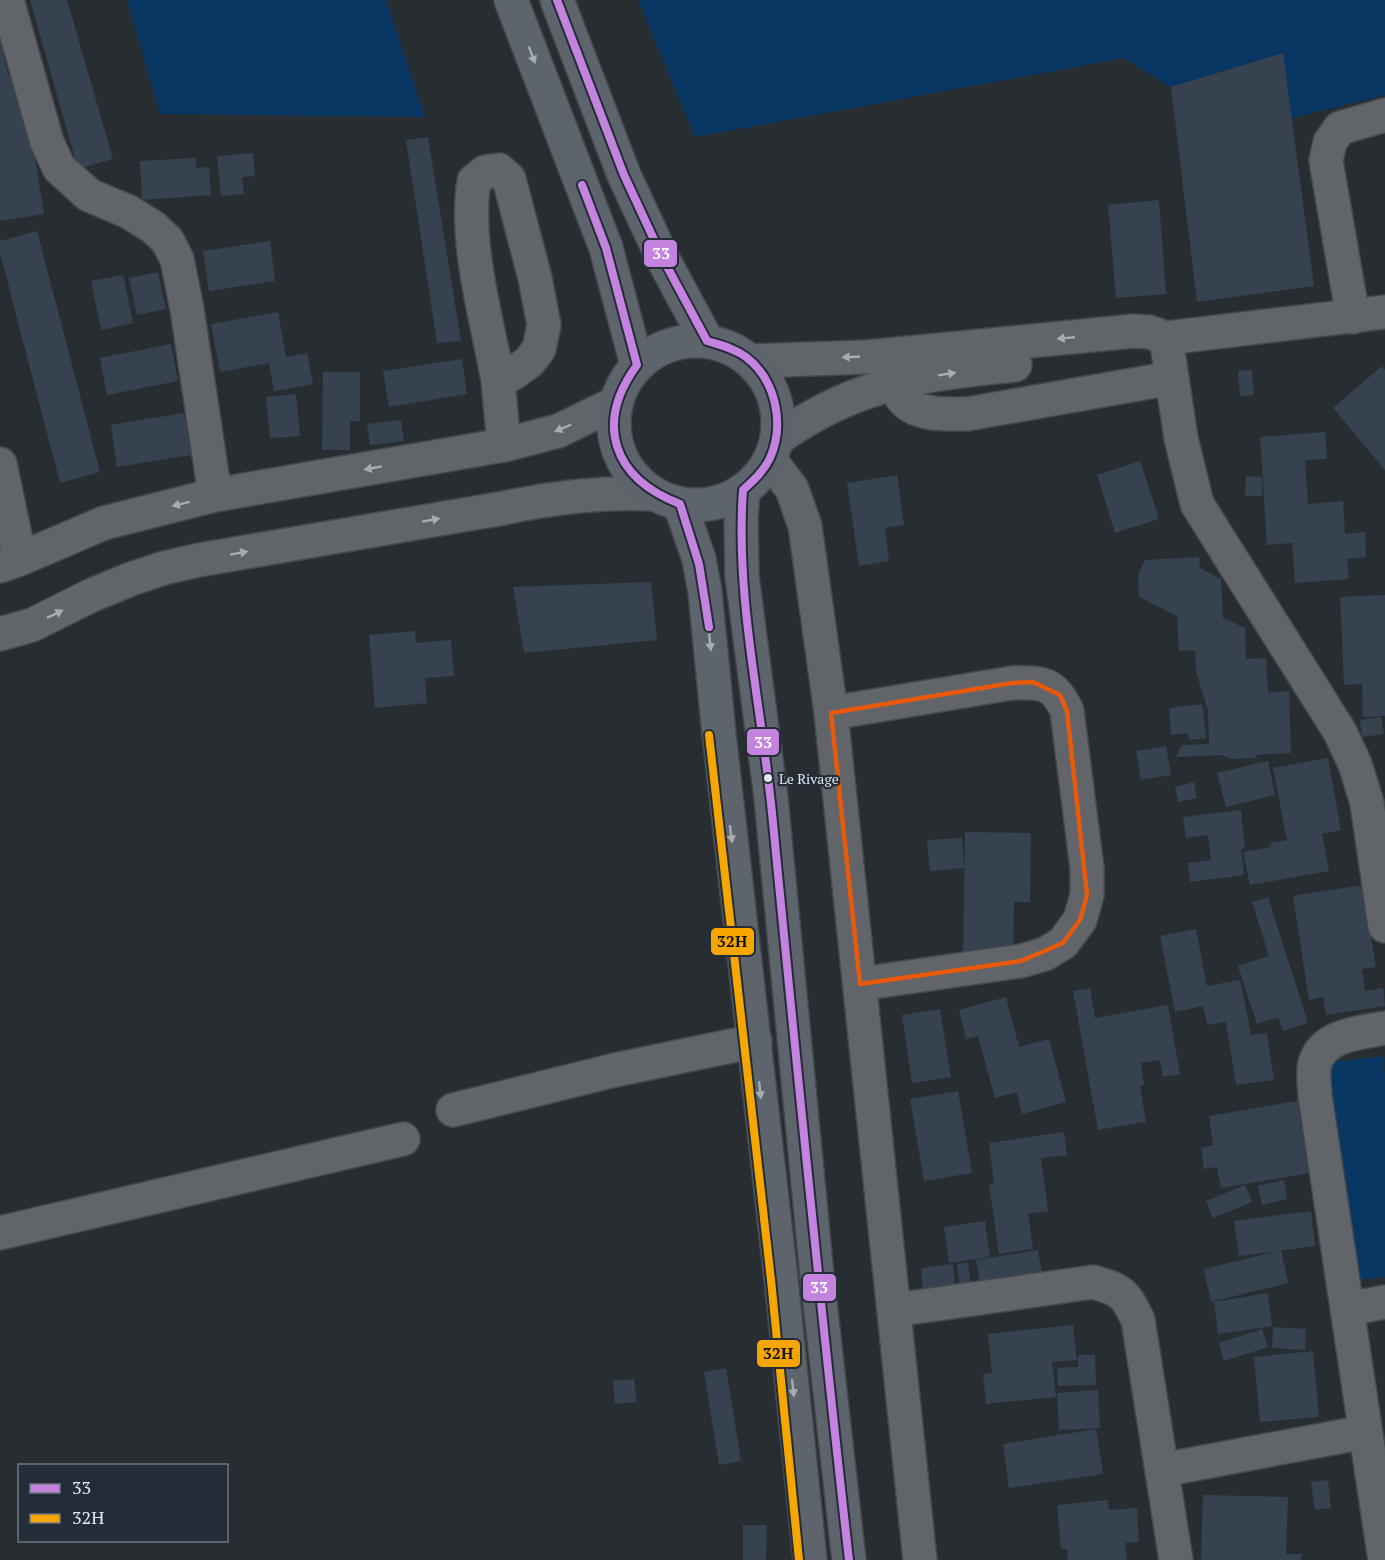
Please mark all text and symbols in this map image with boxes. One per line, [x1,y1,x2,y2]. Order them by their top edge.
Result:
one-way arrow [527,46,537,64]
line badge: 33 [643,239,678,268]
text: 33 [652,242,670,264]
one-way arrow [1057,333,1076,343]
one-way arrow [842,353,861,362]
one-way arrow [938,370,957,379]
one-way arrow [554,424,572,433]
one-way arrow [363,464,382,473]
one-way arrow [172,499,190,509]
one-way arrow [421,516,440,525]
one-way arrow [229,548,248,557]
one-way arrow [46,610,63,619]
one-way arrow [705,633,715,652]
line badge: 33 [746,728,780,756]
text: 33 [754,731,772,753]
place label: Le Rivage [779,769,839,788]
marker: Le Rivage [762,772,774,784]
one-way arrow [726,824,736,843]
line badge: 32H [710,927,755,956]
text: 32H [717,930,747,952]
one-way arrow [755,1081,765,1100]
line badge: 33 [802,1273,837,1302]
text: 33 [810,1276,828,1298]
line badge: 32H [756,1339,801,1368]
text: 32H [763,1342,793,1364]
one-way arrow [788,1379,797,1398]
legend [18,1464,228,1542]
text: 33 [72,1475,91,1499]
text: 32H [72,1505,104,1529]

